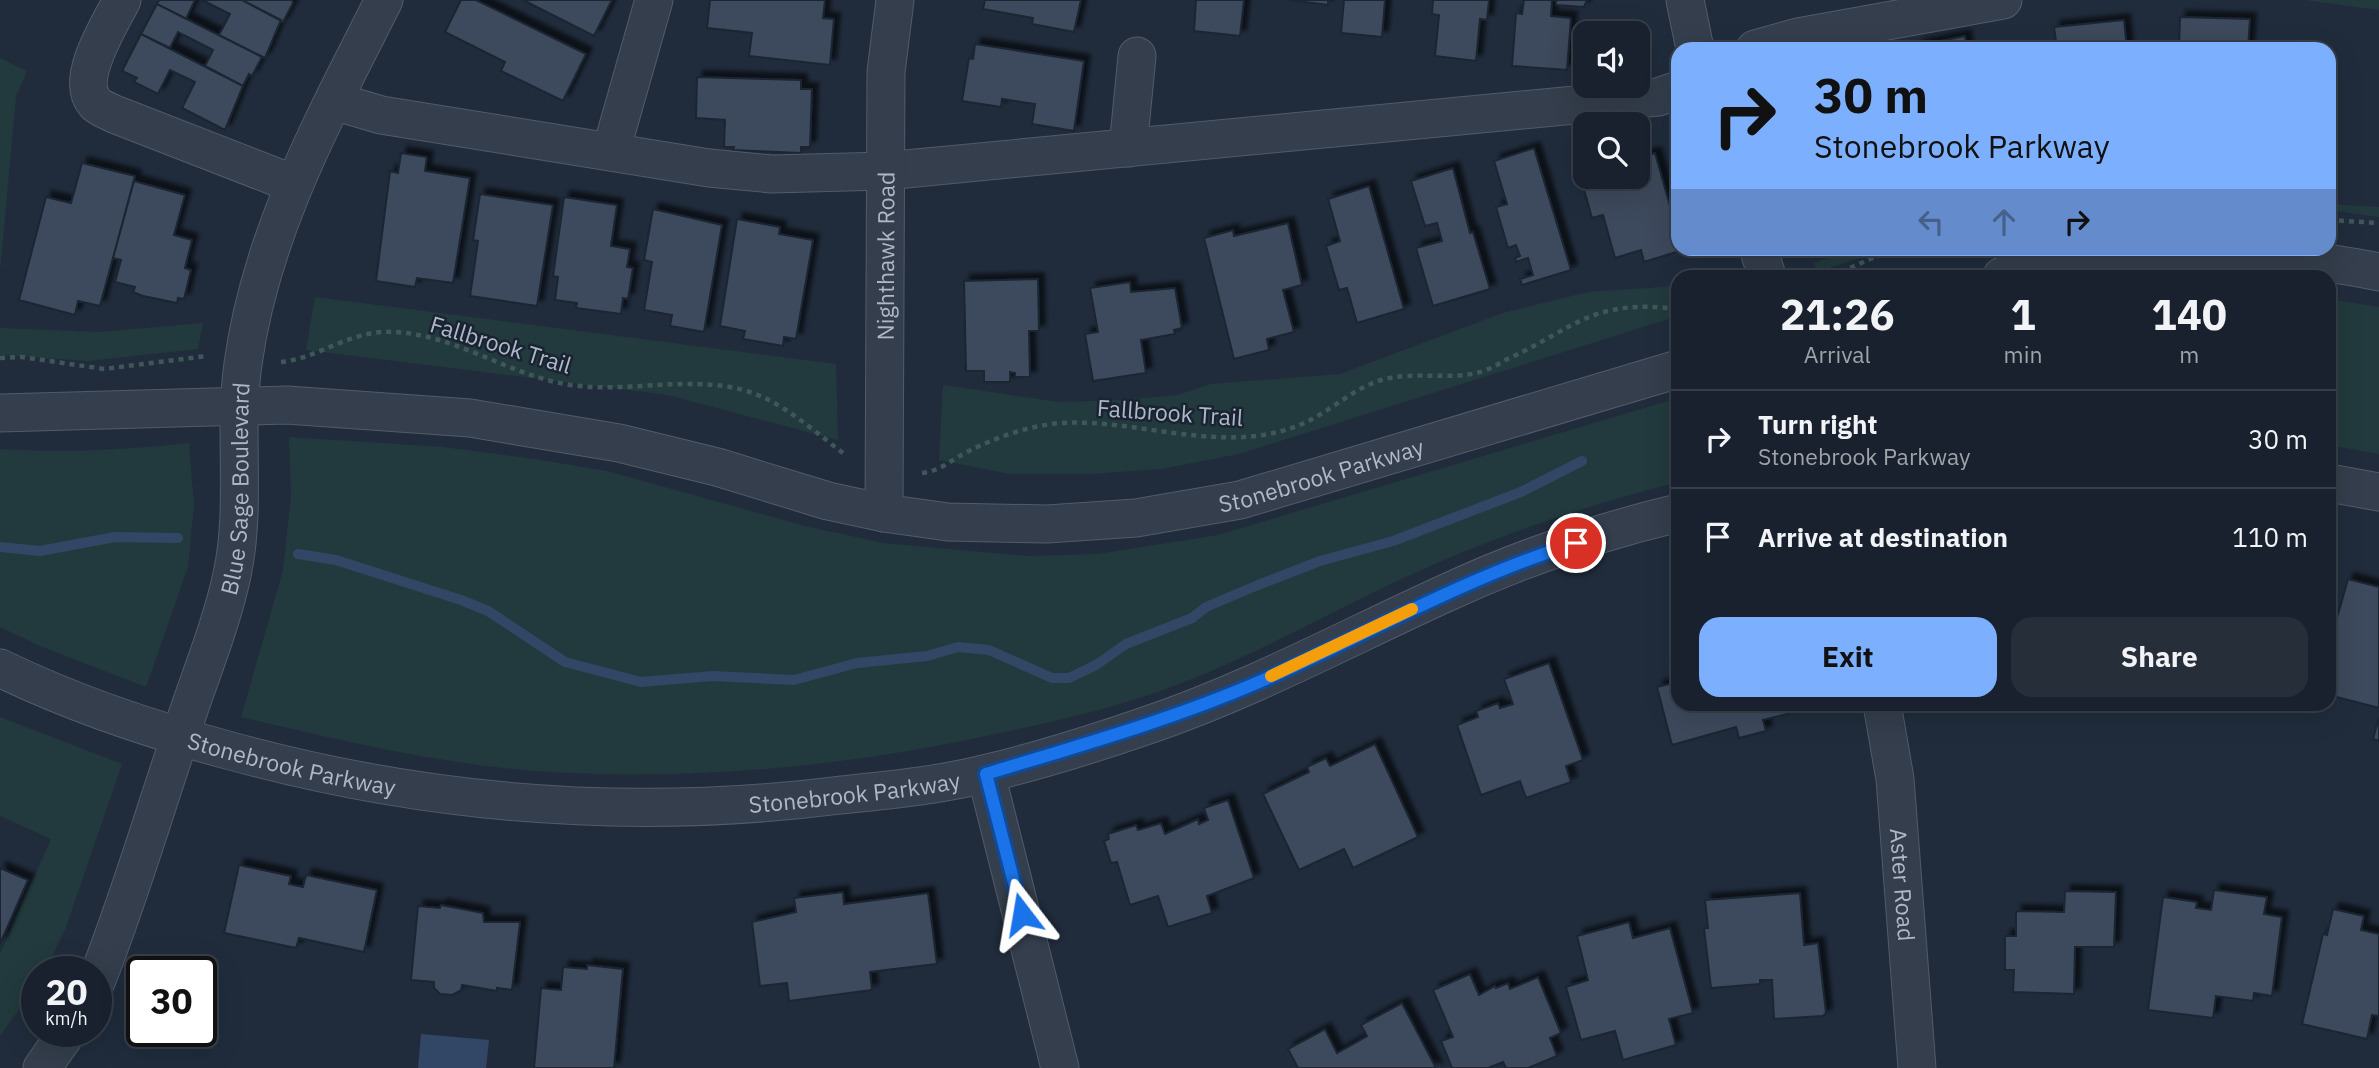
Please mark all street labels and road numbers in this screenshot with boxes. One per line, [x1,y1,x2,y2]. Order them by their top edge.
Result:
street label: Nighthawk Road [870,172,901,340]
street label: Fallbrook Trail [427,308,575,380]
street label: Blue Sage Boulevard [213,381,256,598]
street label: Fallbrook Trail [1096,392,1244,432]
street label: Stonebrook Parkway [1216,431,1428,518]
street label: Stonebrook Parkway [184,725,399,802]
street label: Stonebrook Parkway [748,765,963,819]
street label: Aster Road [1884,827,1922,942]

